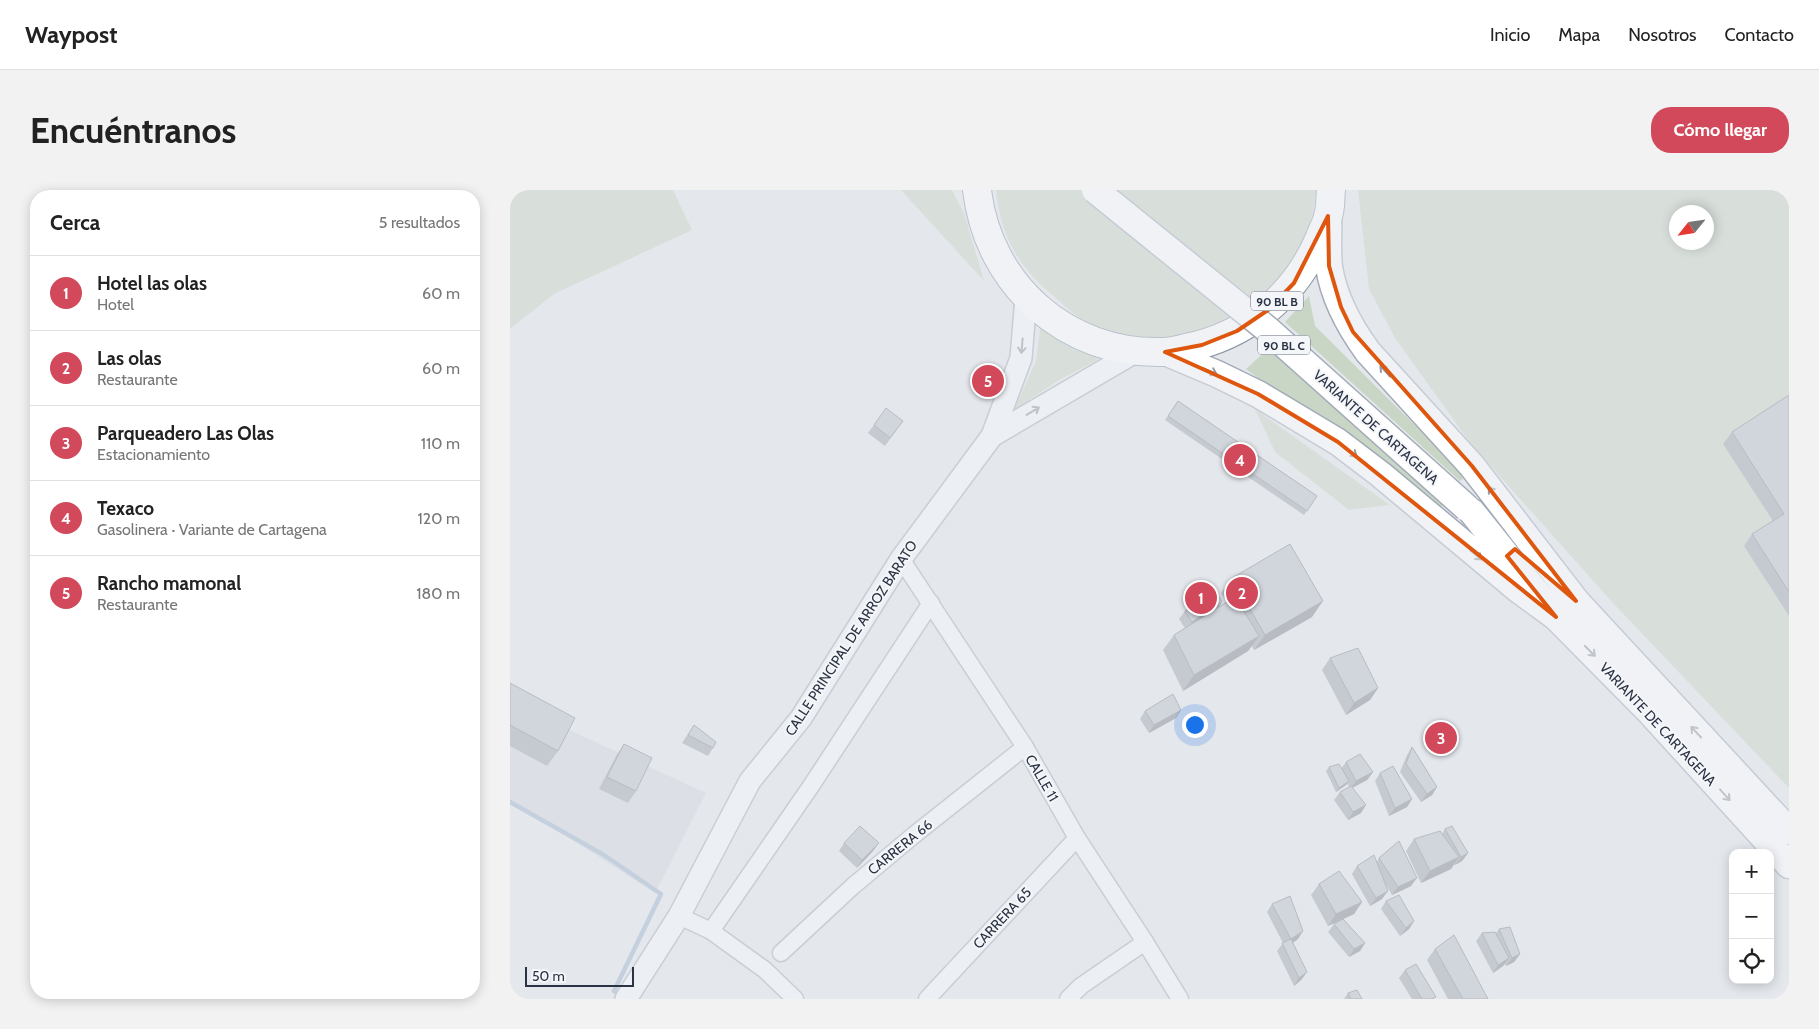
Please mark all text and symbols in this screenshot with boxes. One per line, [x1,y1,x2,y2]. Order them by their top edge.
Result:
text: Waypost [25,20,117,49]
text: Inicio [1490,24,1530,46]
text: Mapa [1558,24,1600,46]
text: Nosotros [1628,24,1697,46]
text: Contacto [1725,24,1794,46]
button: Cómo llegar [1651,107,1789,153]
text: Encuéntranos [30,109,236,152]
north arrow [1669,205,1714,250]
text: Cerca [50,210,100,235]
text: 5 resultados [379,213,460,232]
text: Hotel las olas [97,272,207,295]
text: 1 [63,284,69,303]
text: 60 m [422,284,460,303]
road number: 90 BL B [1251,292,1303,310]
text: Hotel [97,295,134,314]
road number: 90 BL C [1258,336,1310,354]
one-way arrow [1017,338,1027,354]
text: Las olas [97,347,162,370]
text: 2 [62,359,70,378]
text: 60 m [422,359,460,378]
pin: 5 [972,362,1004,400]
one-way arrow [1379,365,1391,378]
one-way arrow [1202,366,1217,376]
street label: VARIANTE DE CARTAGENA [1310,366,1443,488]
text: Restaurante [97,370,178,389]
one-way arrow [1026,405,1040,415]
text: Parqueadero Las Olas [97,422,274,445]
text: 3 [62,434,70,453]
text: 110 m [421,434,460,453]
pin: 4 [1224,441,1256,479]
text: Estacionamiento [97,445,210,464]
one-way arrow [1344,446,1357,457]
one-way arrow [1487,487,1498,500]
text: Texaco [97,497,154,520]
text: 4 [61,509,71,528]
text: 120 m [418,509,460,528]
text: Gasolinera · Variante de Cartagena [97,520,327,539]
street label: CALLE PRINCIPAL DE ARROZ BARATO [781,537,921,739]
one-way arrow [1470,549,1483,560]
text: Rancho mamonal [97,572,241,595]
pin: 2 [1226,574,1258,612]
pin: 1 [1185,579,1217,617]
text: 5 [62,584,70,603]
text: 180 m [416,584,460,603]
text: Restaurante [97,595,178,614]
one-way arrow [1584,645,1596,658]
street label: VARIANTE DE CARTAGENA [1596,658,1720,790]
your location [1182,712,1208,738]
pin: 3 [1425,719,1457,757]
one-way arrow [1690,725,1702,738]
street label: CALLE 11 [1021,751,1063,805]
one-way arrow [1719,789,1731,802]
street label: CARRERA 66 [864,815,936,879]
map controls [1729,849,1774,984]
button: + [1729,849,1774,894]
street label: CARRERA 65 [969,883,1035,953]
button: − [1729,894,1774,939]
button: locate [1729,939,1774,984]
scale bar [525,964,634,987]
text: 50 m [532,967,565,985]

